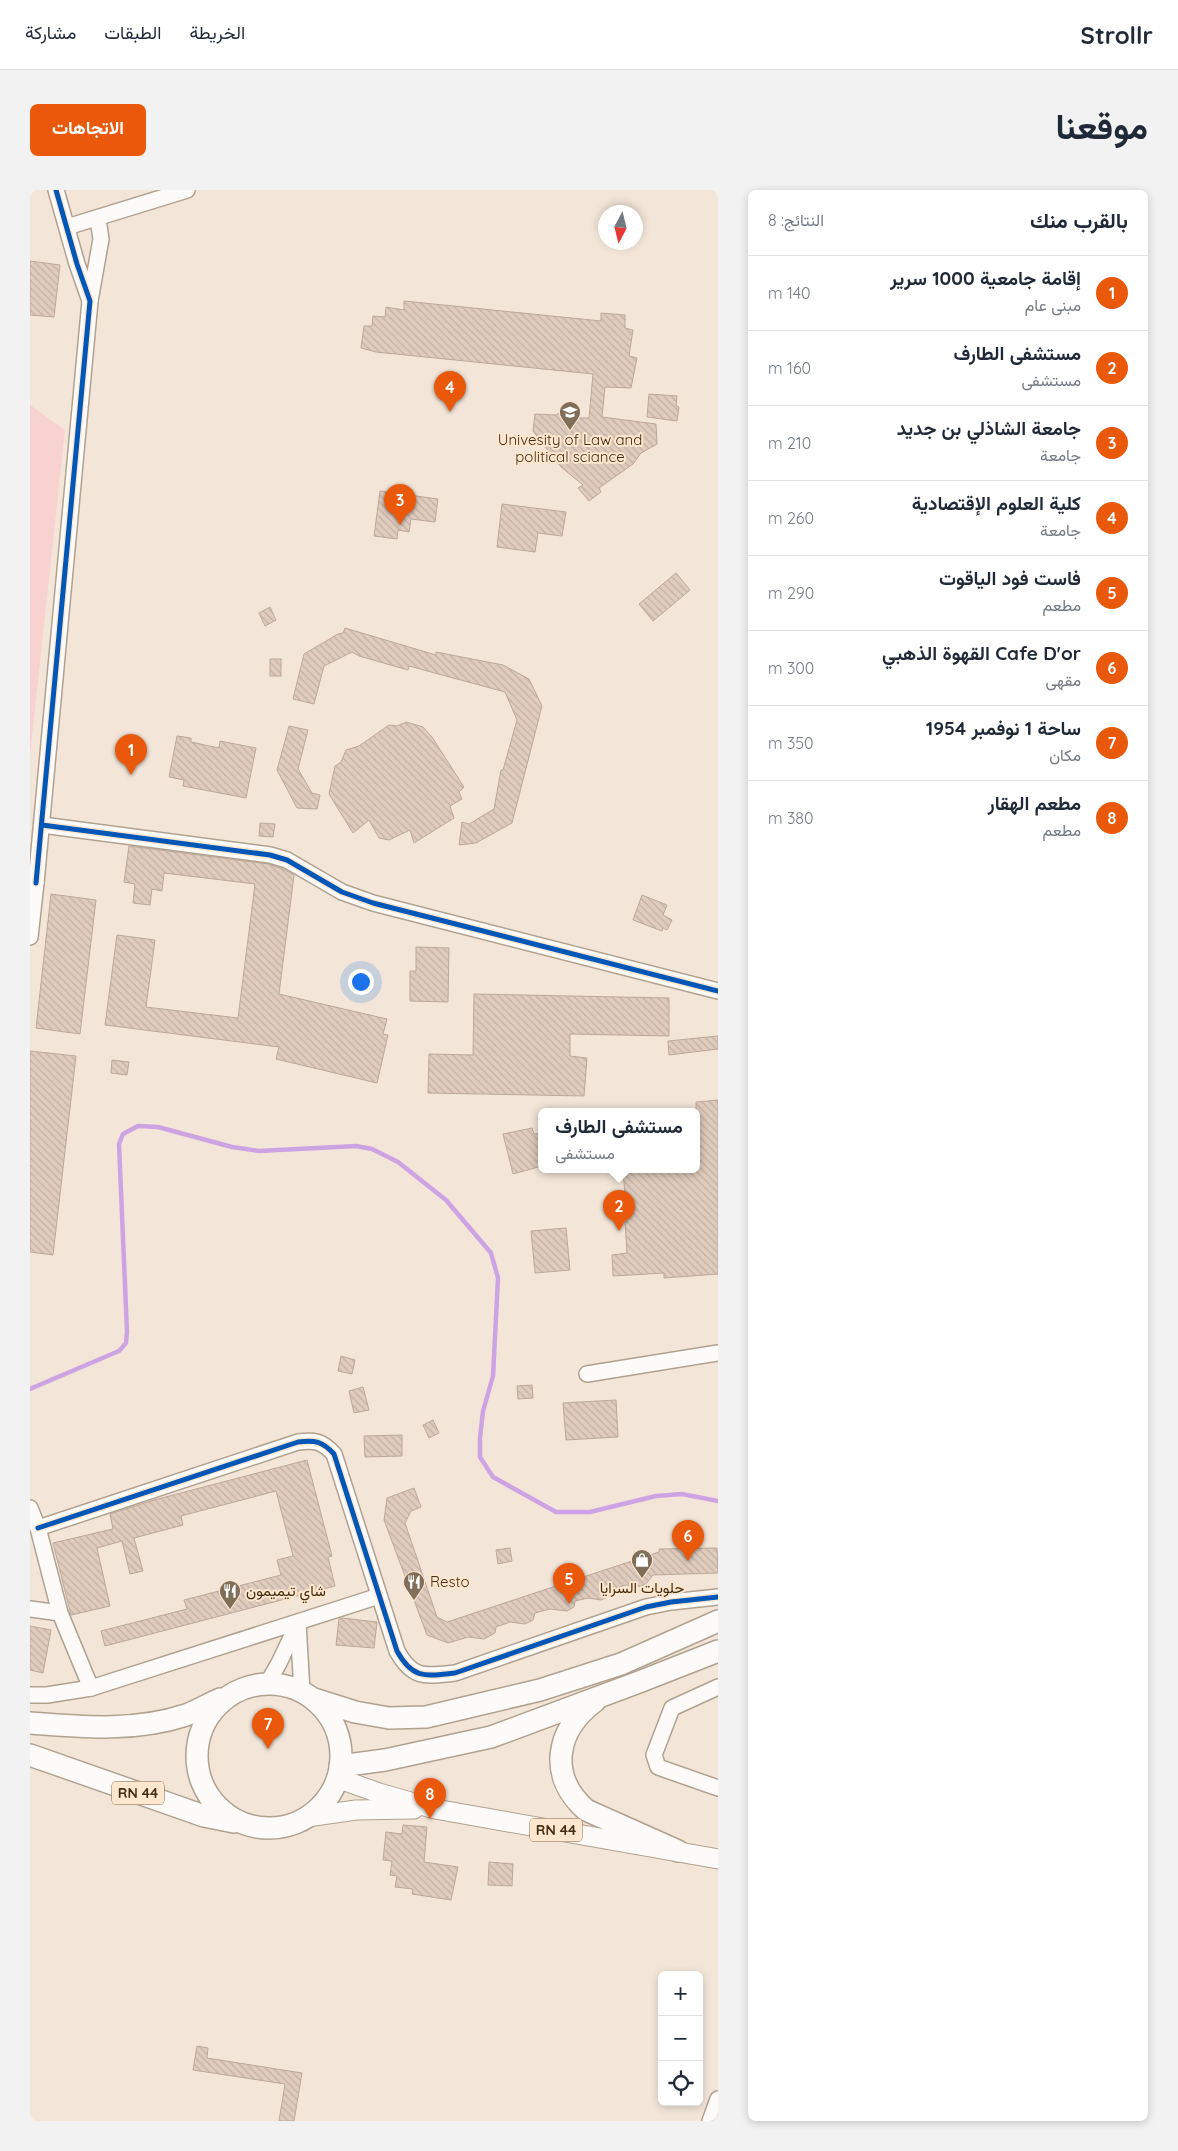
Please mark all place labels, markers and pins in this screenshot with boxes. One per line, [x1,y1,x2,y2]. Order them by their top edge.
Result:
pin: 4 [434,371,466,412]
school or university icon: Univesity of Law and political sciance [558,400,582,431]
place label: Univesity of Law and political sciance [498,430,642,466]
pin: 3 [384,484,416,525]
pin: 1 [115,734,147,775]
pin: 2 [603,1190,635,1231]
pin: 6 [672,1520,704,1561]
shop icon: حلويات السرايا [630,1548,654,1579]
pin: 5 [553,1563,585,1604]
restaurant icon: Resto [402,1570,426,1601]
place label: Resto [430,1572,470,1591]
place label: حلويات السرايا [600,1578,684,1597]
restaurant icon: شاي تيميمون [218,1579,242,1610]
place label: شاي تيميمون [246,1581,326,1604]
pin: 7 [252,1708,284,1749]
pin: 8 [414,1778,446,1819]

